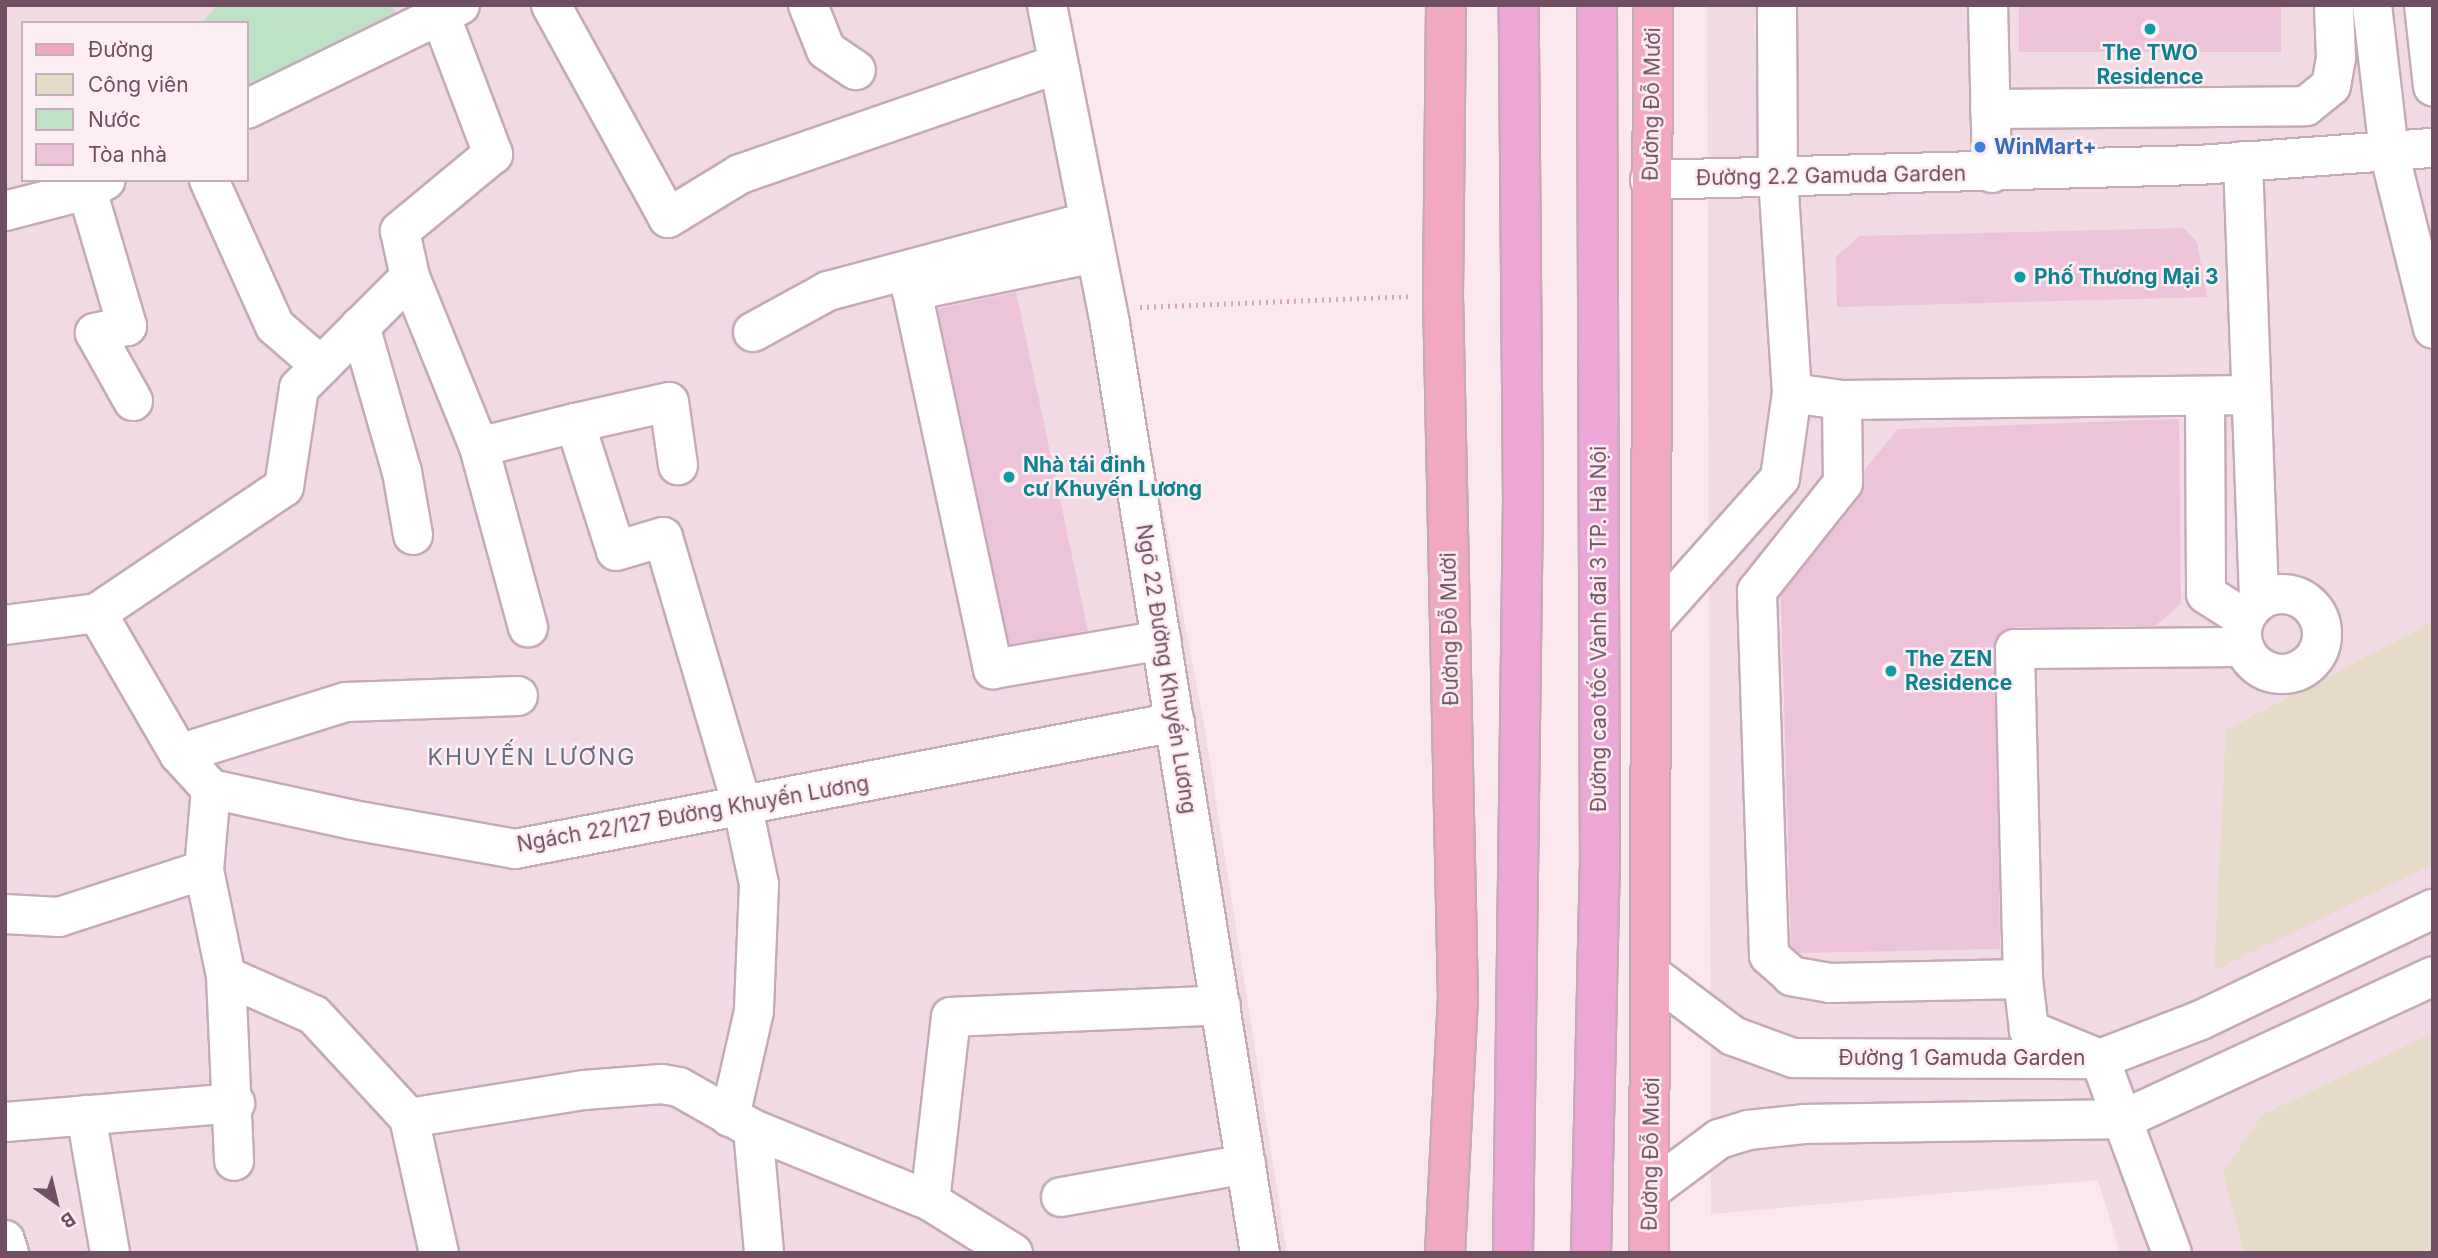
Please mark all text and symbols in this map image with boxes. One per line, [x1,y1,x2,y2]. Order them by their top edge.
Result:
legend [21,21,248,182]
marker: The TWO Residence [2142,21,2158,37]
street label: Đường Đỗ Mười [1638,27,1666,181]
text: Đường [88,37,153,62]
place label: The TWO Residence [2096,40,2204,90]
text: Công viên [88,72,189,97]
text: Nước [88,107,141,132]
place label: WinMart+ [1994,134,2097,160]
marker: WinMart+ [1972,139,1988,155]
text: Tòa nhà [88,142,167,167]
street label: Đường 2.2 Gamuda Garden [1696,161,1966,191]
place label: Phố Thương Mại 3 [2034,264,2218,290]
marker: Phố Thương Mại 3 [2012,269,2028,285]
street label: Đường cao tốc Vành đai 3 TP. Hà Nội [1586,446,1612,812]
place label: Nhà tái định cư Khuyến Lương [1023,452,1202,502]
marker: Nhà tái định cư Khuyến Lương [1001,469,1017,485]
street label: Ngõ 22 Đường Khuyến Lương [1131,522,1201,816]
street label: Đường Đỗ Mười [1436,552,1464,706]
place label: The ZEN Residence [1905,646,2012,696]
marker: The ZEN Residence [1883,663,1899,679]
district label: KHUYẾN LƯƠNG [429,743,635,771]
street label: Ngách 22/127 Đường Khuyến Lương [515,771,871,857]
street label: Đường 1 Gamuda Garden [1839,1045,2085,1071]
street label: Đường Đỗ Mười [1637,1077,1665,1231]
north arrow [21,1167,91,1237]
text: B [56,1207,80,1233]

